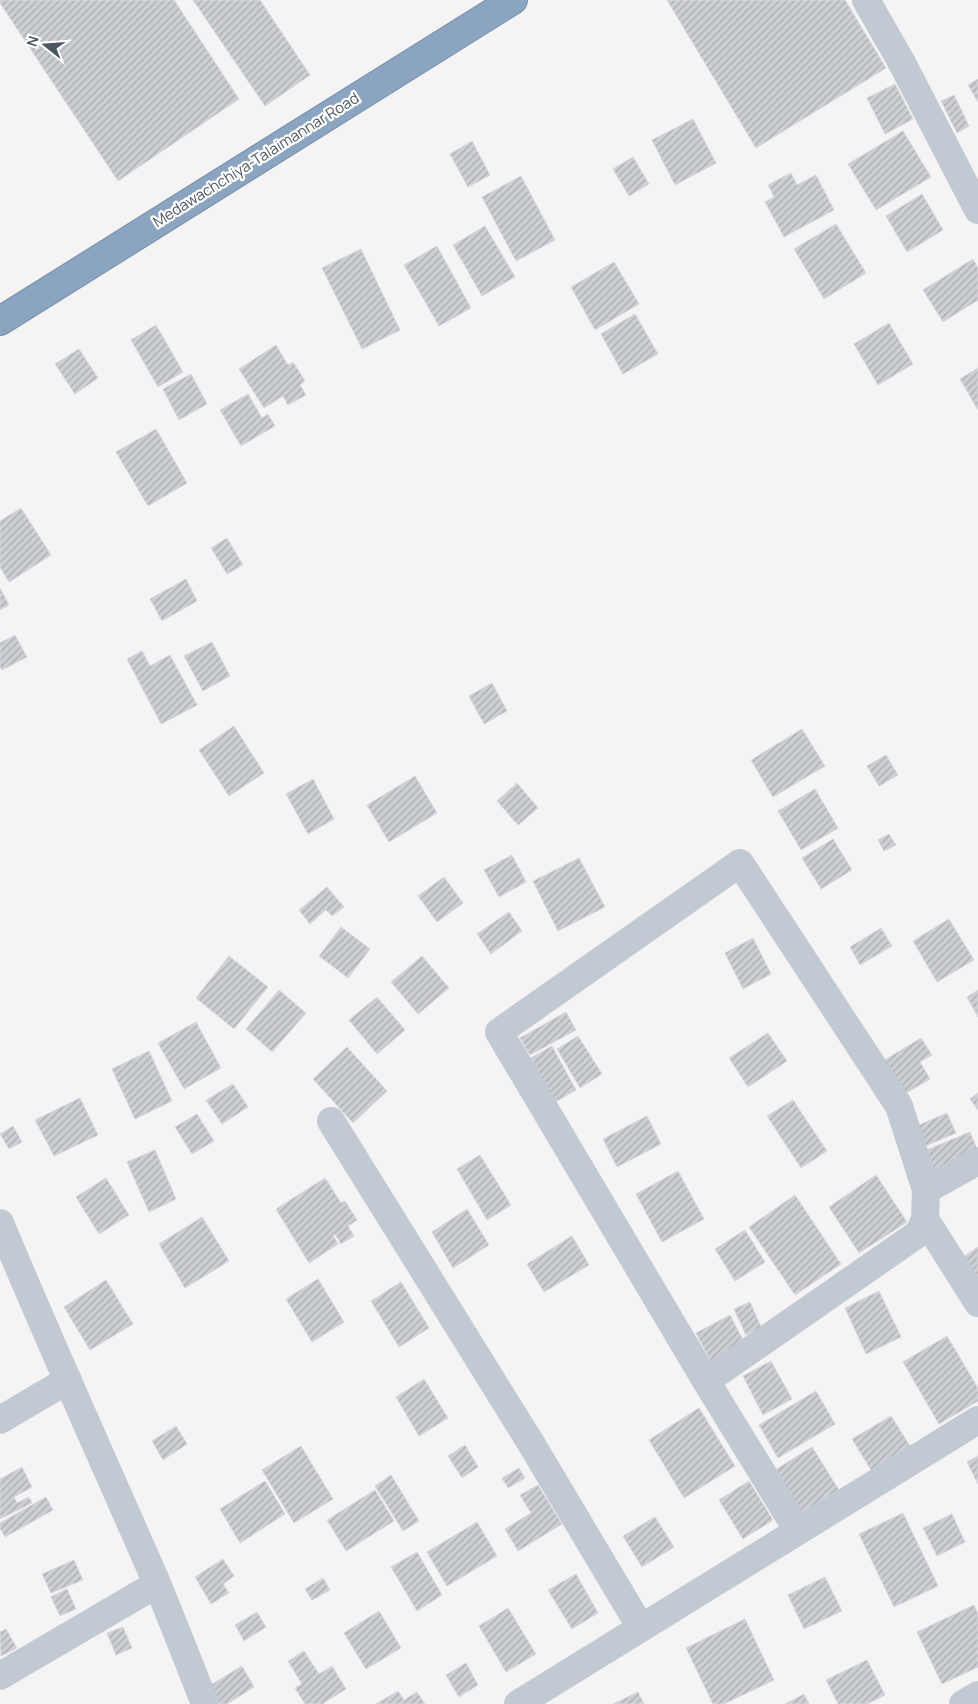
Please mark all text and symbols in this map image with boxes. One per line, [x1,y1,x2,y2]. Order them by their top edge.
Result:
north arrow [20,20,70,70]
text: N [22,33,43,49]
street label: Medawachchiya-Talaimannar Road [149,87,363,232]

